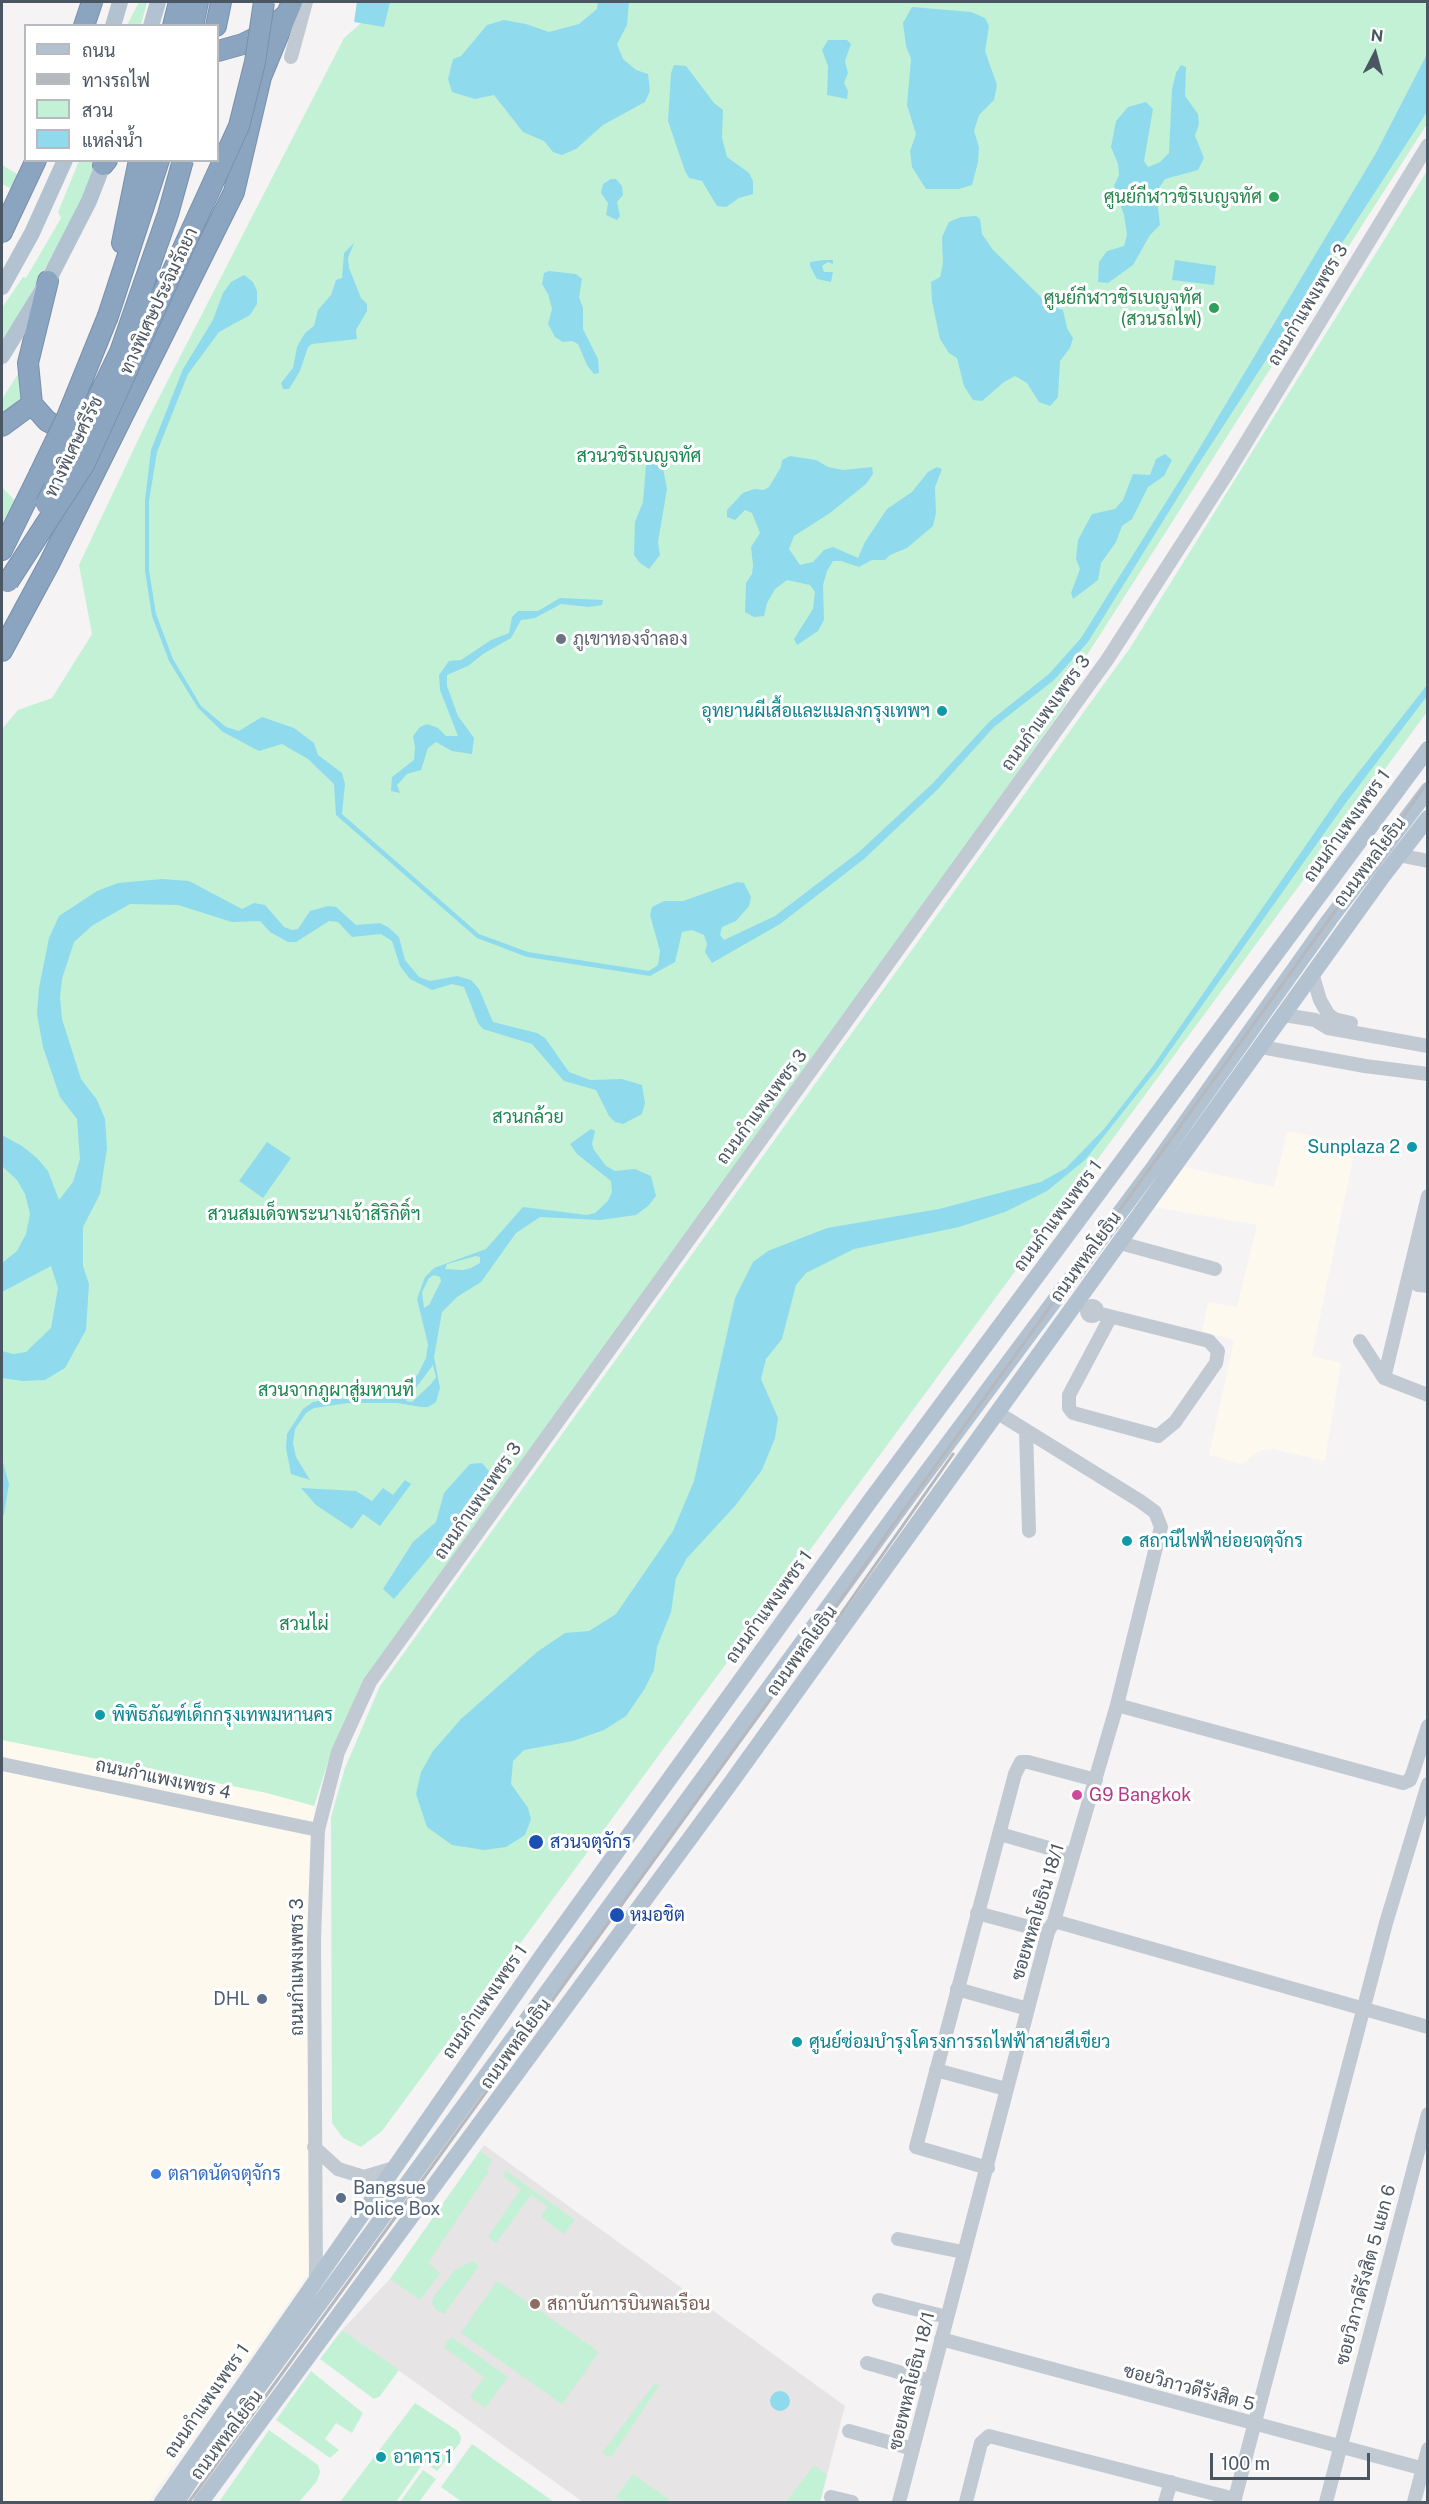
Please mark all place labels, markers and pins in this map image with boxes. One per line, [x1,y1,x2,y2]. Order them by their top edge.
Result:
place label: ศูนย์กีฬาวชิรเบญจทัศ [1104,186,1262,208]
marker: ศูนย์กีฬาวชิรเบญจทัศ [1267,190,1281,204]
place label: ศูนย์กีฬาวชิรเบญจทัศ (สวนรถไฟ) [1044,287,1202,330]
marker: ศูนย์กีฬาวชิรเบญจทัศ (สวนรถไฟ) [1207,301,1221,315]
place label: ภูเขาทองจำลอง [573,628,688,650]
marker: ภูเขาทองจำลอง [554,632,568,646]
place label: อุทยานผีเสื้อและแมลงกรุงเทพฯ [701,700,930,722]
marker: อุทยานผีเสื้อและแมลงกรุงเทพฯ [935,704,949,718]
place label: Sunplaza 2 [1307,1136,1400,1158]
marker: Sunplaza 2 [1405,1140,1419,1154]
place label: สถานีไฟฟ้าย่อยจตุจักร [1139,1530,1303,1552]
marker: สถานีไฟฟ้าย่อยจตุจักร [1120,1534,1134,1548]
place label: พิพิธภัณฑ์เด็กกรุงเทพมหานคร [112,1704,333,1726]
marker: พิพิธภัณฑ์เด็กกรุงเทพมหานคร [93,1708,107,1722]
place label: G9 Bangkok [1089,1784,1191,1806]
marker: G9 Bangkok [1070,1788,1084,1802]
place label: สวนจตุจักร [550,1831,631,1853]
marker: สวนจตุจักร [527,1833,545,1851]
place label: หมอชิต [630,1904,685,1926]
marker: หมอชิต [608,1906,626,1924]
place label: DHL [213,1988,250,2010]
marker: DHL [255,1992,269,2006]
place label: ศูนย์ซ่อมบำรุงโครงการรถไฟฟ้าสายสีเขียว [809,2031,1110,2053]
marker: ศูนย์ซ่อมบำรุงโครงการรถไฟฟ้าสายสีเขียว [790,2035,804,2049]
place label: ตลาดนัดจตุจักร [168,2163,281,2185]
marker: ตลาดนัดจตุจักร [149,2167,163,2181]
place label: Bangsue Police Box [353,2177,440,2220]
marker: Bangsue Police Box [334,2191,348,2205]
place label: สถาบันการบินพลเรือน [547,2293,710,2315]
marker: สถาบันการบินพลเรือน [528,2297,542,2311]
place label: อาคาร 1 [393,2446,452,2468]
marker: อาคาร 1 [374,2450,388,2464]

